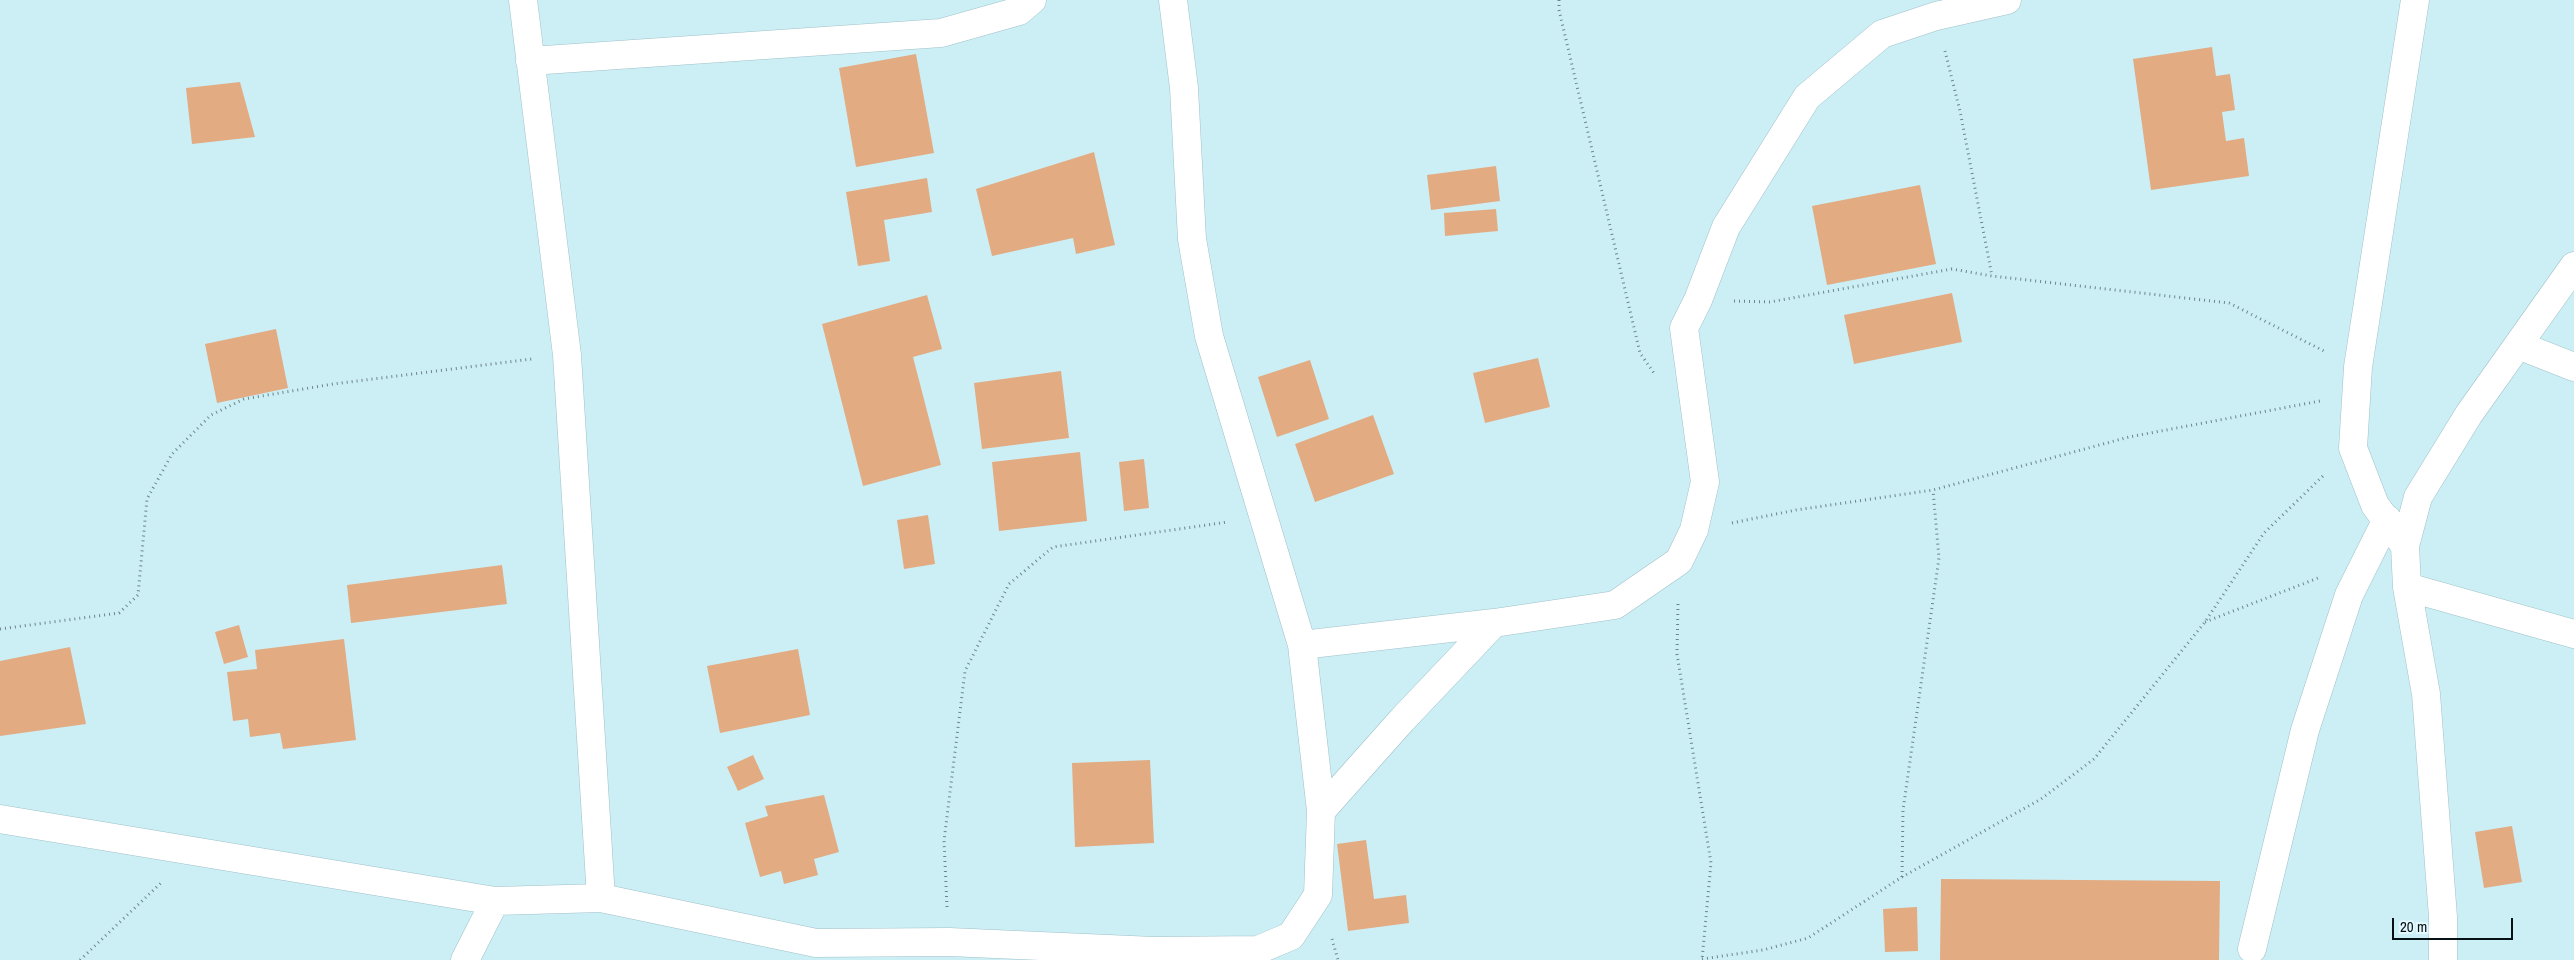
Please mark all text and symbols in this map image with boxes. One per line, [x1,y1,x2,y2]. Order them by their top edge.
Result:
scale bar [2394,908,2515,940]
text: 20 m [2400,916,2427,937]

